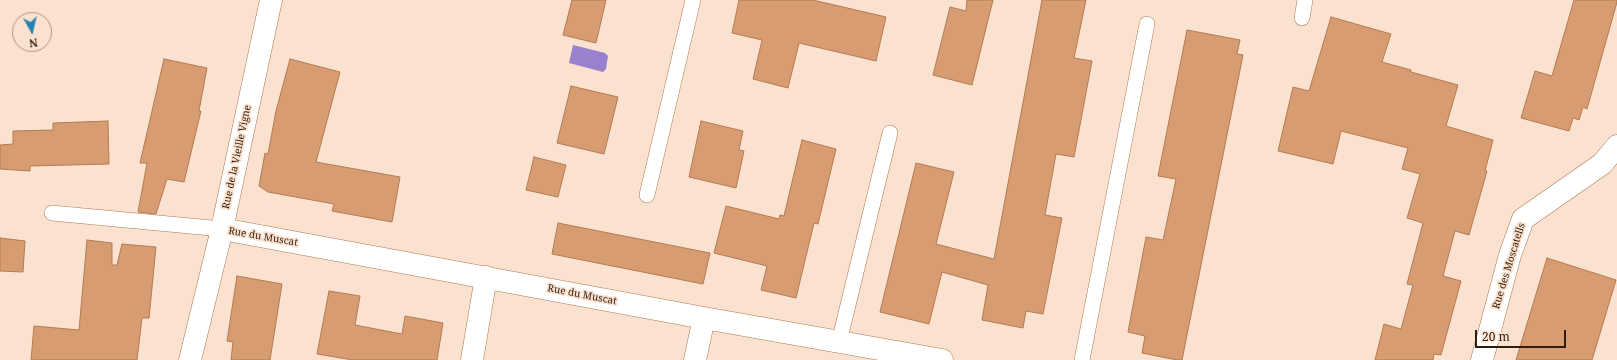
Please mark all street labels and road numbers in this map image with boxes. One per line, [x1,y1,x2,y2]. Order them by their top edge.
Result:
street label: Rue de la Vieille Vigne [220,104,254,210]
street label: Rue des Moscatells [1490,222,1528,310]
street label: Rue du Muscat [227,225,299,249]
street label: Rue du Muscat [546,282,618,308]

